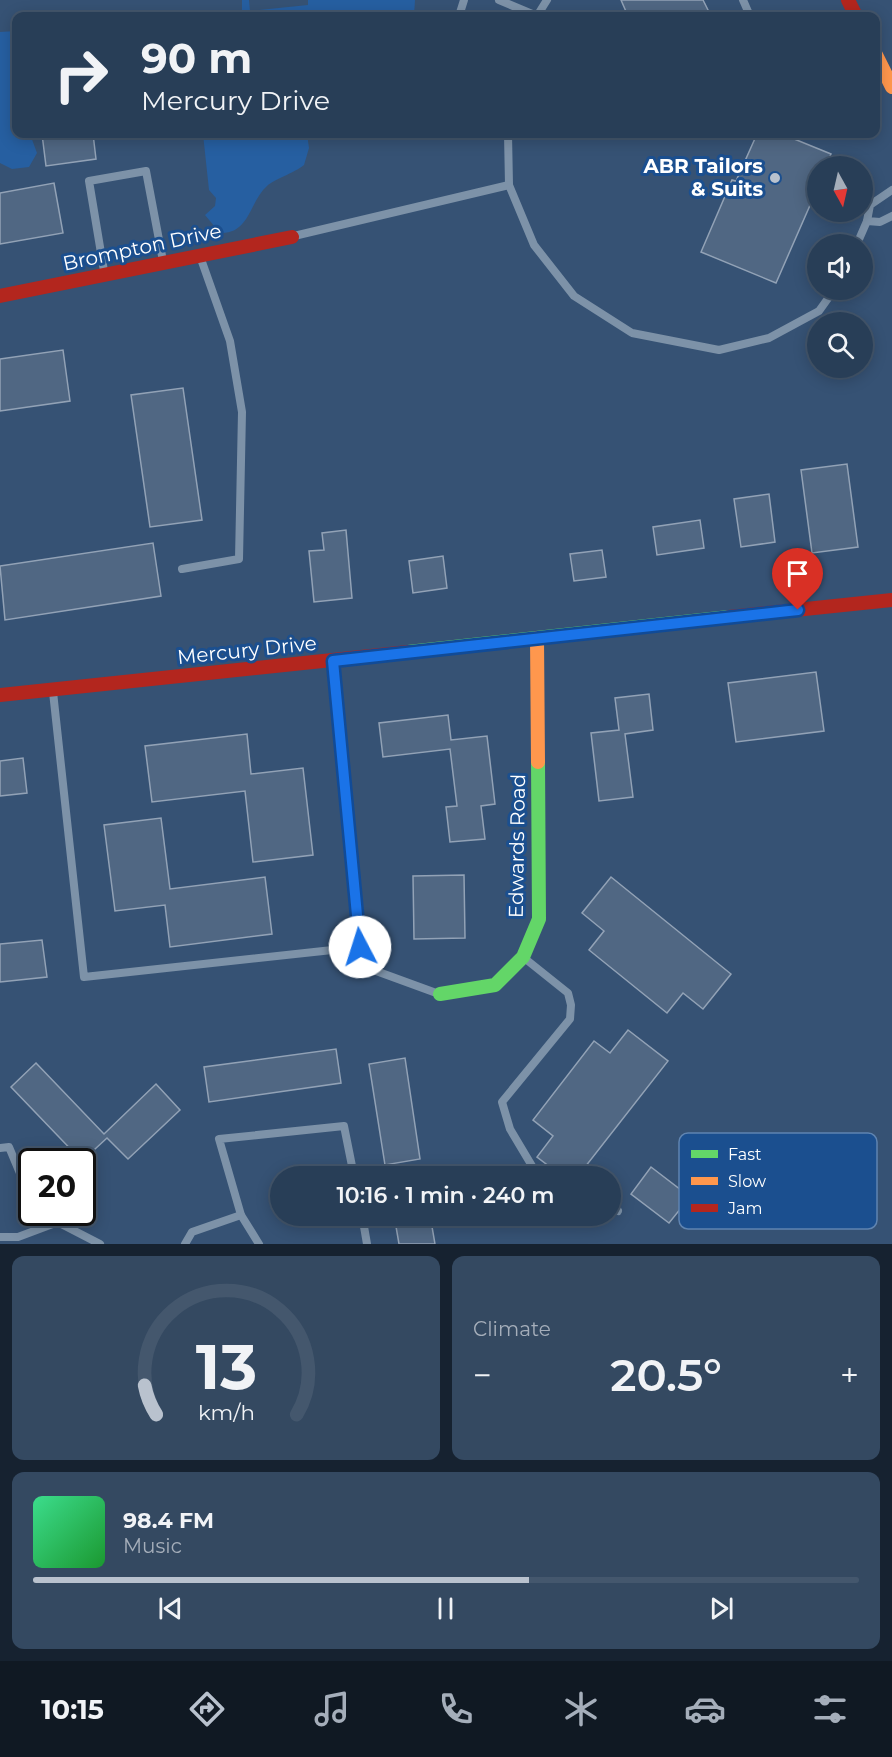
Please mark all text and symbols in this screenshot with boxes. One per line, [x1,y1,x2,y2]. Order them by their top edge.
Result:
text: 90 m [141,32,252,84]
icon: right [42,36,120,114]
text: Mercury Drive [141,84,330,117]
place label: ABR Tailors & Suits [642,154,763,201]
north arrow [807,156,873,222]
map controls [807,156,873,378]
marker: ABR Tailors & Suits [768,171,782,185]
street label: Brompton Drive [60,218,224,276]
button: sound [807,234,873,300]
button: search [807,312,873,378]
pin [772,548,823,610]
icon: arrive [781,557,814,590]
street label: Mercury Drive [176,631,318,669]
street label: Edwards Road [504,774,530,918]
position arrow [328,915,392,979]
legend [679,1133,877,1229]
text: Fast [728,1145,762,1164]
speed limit sign: 20 [18,1148,96,1226]
text: Slow [728,1172,766,1191]
text: 10:16 · 1 min · 240 m [336,1182,555,1209]
text: Jam [727,1199,762,1218]
text: Climate [473,1317,551,1341]
text: 13 [195,1329,257,1405]
text: 20.5° [610,1347,722,1402]
text: − [473,1355,492,1395]
text: + [840,1355,859,1395]
text: km/h [197,1399,255,1425]
text: 98.4 FM [123,1507,214,1534]
text: Music [123,1534,182,1558]
icon: previous [154,1592,187,1625]
icon: pause [429,1592,462,1625]
icon: next [705,1592,738,1625]
icon: directions [186,1688,228,1730]
icon: music [311,1688,353,1730]
icon: phone [435,1688,477,1730]
icon: climate [560,1688,602,1730]
icon: car [684,1688,726,1730]
icon: filters [809,1688,851,1730]
text: 10:15 [41,1693,104,1726]

